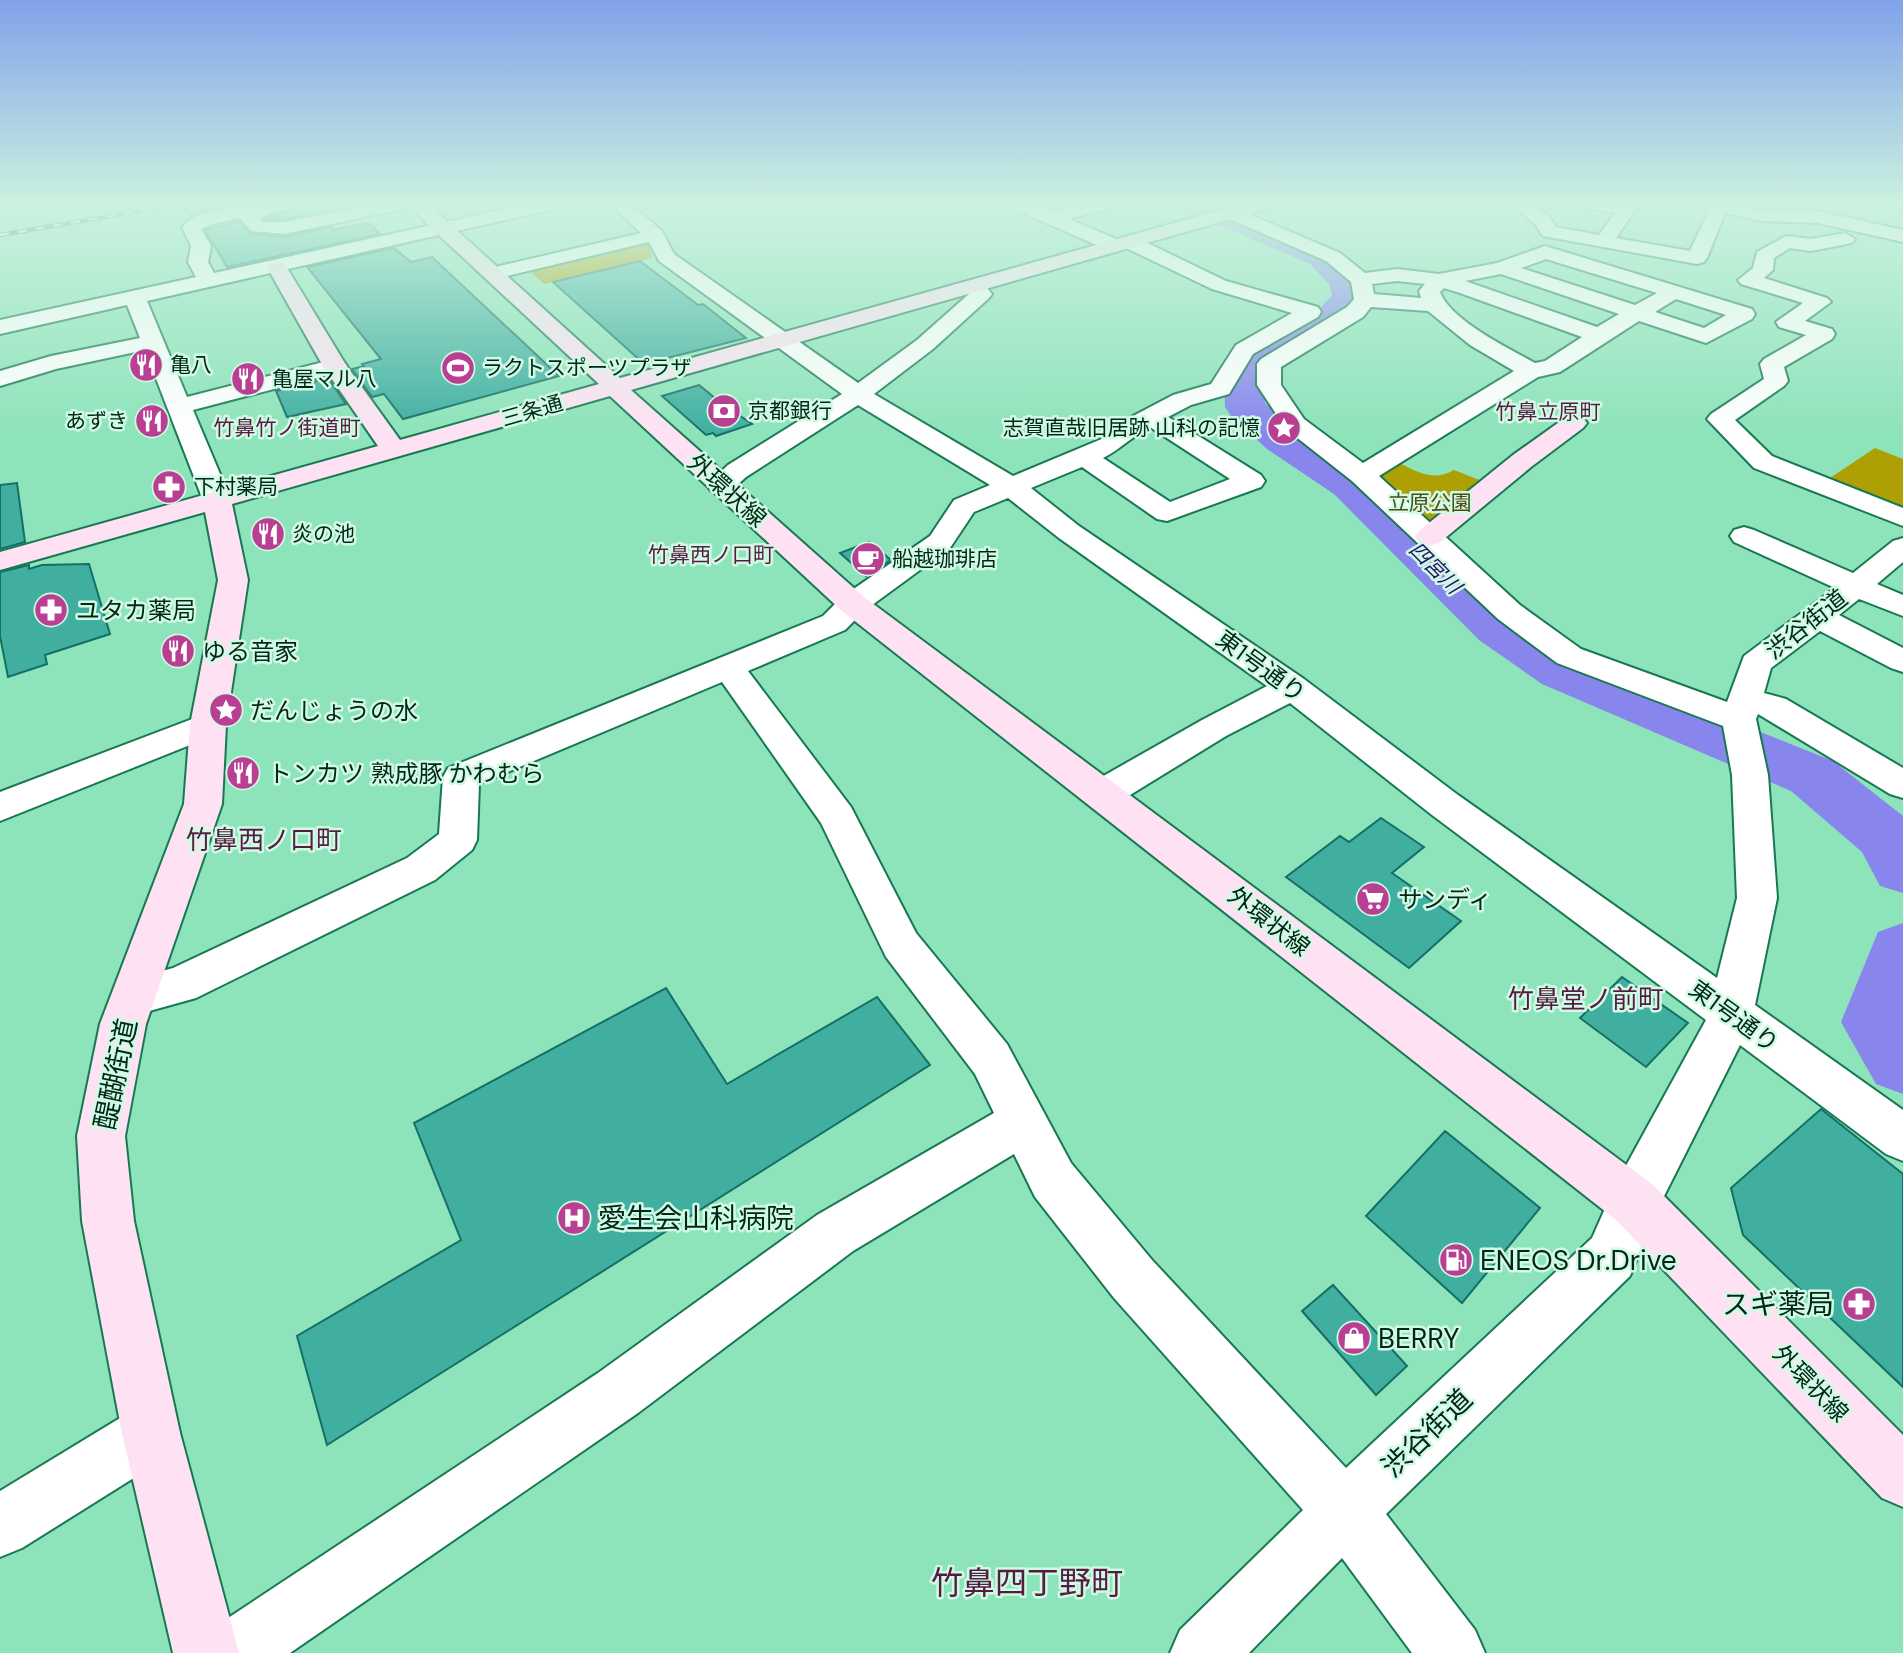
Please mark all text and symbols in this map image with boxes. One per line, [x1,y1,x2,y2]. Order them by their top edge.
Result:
restaurant icon: 亀八 [127,346,165,384]
sports icon: ラクトスポーツプラザ [439,349,477,387]
place label: 亀八 [170,351,212,379]
place label: ラクトスポーツプラザ [482,354,692,382]
restaurant icon: 亀屋マル八 [229,360,267,398]
place label: 亀屋マル八 [272,365,377,393]
street label: 三条通 [498,389,566,433]
bank icon: 京都銀行 [705,392,743,430]
place label: 京都銀行 [748,397,832,425]
district label: 竹鼻立原町 [1496,398,1601,426]
restaurant icon: あずき [133,402,171,440]
place label: あずき [65,407,128,435]
place icon: 志賀直哉旧居跡 山科の記憶 [1265,409,1303,447]
district label: 竹鼻竹ノ街道町 [214,414,361,442]
place label: 志賀直哉旧居跡 山科の記憶 [1002,414,1260,442]
street label: 外環状線 [681,446,773,534]
pharmacy icon: 下村薬局 [150,468,188,506]
place label: 下村薬局 [194,473,278,501]
park label: 立原公園 [1388,489,1472,517]
restaurant icon: 炎の池 [249,515,287,553]
place label: 炎の池 [292,520,355,548]
water label: 四宮川 [1403,536,1469,602]
cafe icon: 船越珈琲店 [849,540,887,578]
district label: 竹鼻西ノ口町 [648,541,774,569]
place label: 船越珈琲店 [892,545,997,573]
street label: 渋谷街道 [1759,582,1853,666]
pharmacy icon: ユタカ薬局 [32,591,70,629]
place label: ユタカ薬局 [76,595,196,626]
street label: 東1号通り [1210,623,1312,709]
restaurant icon: ゆる音家 [159,632,197,670]
place label: ゆる音家 [202,636,298,667]
place icon: だんじょうの水 [207,691,245,729]
place label: だんじょうの水 [250,695,418,726]
restaurant icon: トンカツ 熟成豚 かわむら [224,754,262,792]
place label: トンカツ 熟成豚 かわむら [268,758,545,789]
district label: 竹鼻西ノ口町 [186,823,342,857]
street label: 外環状線 [1222,879,1316,963]
supermarket icon: サンディ [1354,880,1392,918]
place label: サンディ [1398,884,1492,915]
street label: 東1号通り [1683,973,1785,1059]
district label: 竹鼻堂ノ前町 [1508,982,1664,1016]
street label: 醍醐街道 [86,1015,146,1133]
hospital icon: 愛生会山科病院 [555,1199,593,1237]
place label: 愛生会山科病院 [598,1200,794,1237]
fuel station icon: ENEOS Dr.Drive [1437,1241,1475,1279]
place label: ENEOS Dr.Drive [1480,1242,1677,1279]
pharmacy icon: スギ薬局 [1840,1285,1878,1323]
place label: スギ薬局 [1722,1286,1834,1323]
shop icon: BERRY [1335,1319,1373,1357]
place label: BERRY [1378,1320,1459,1357]
street label: 外環状線 [1767,1338,1855,1428]
street label: 渋谷街道 [1374,1381,1480,1485]
district label: 竹鼻四丁野町 [931,1562,1123,1604]

